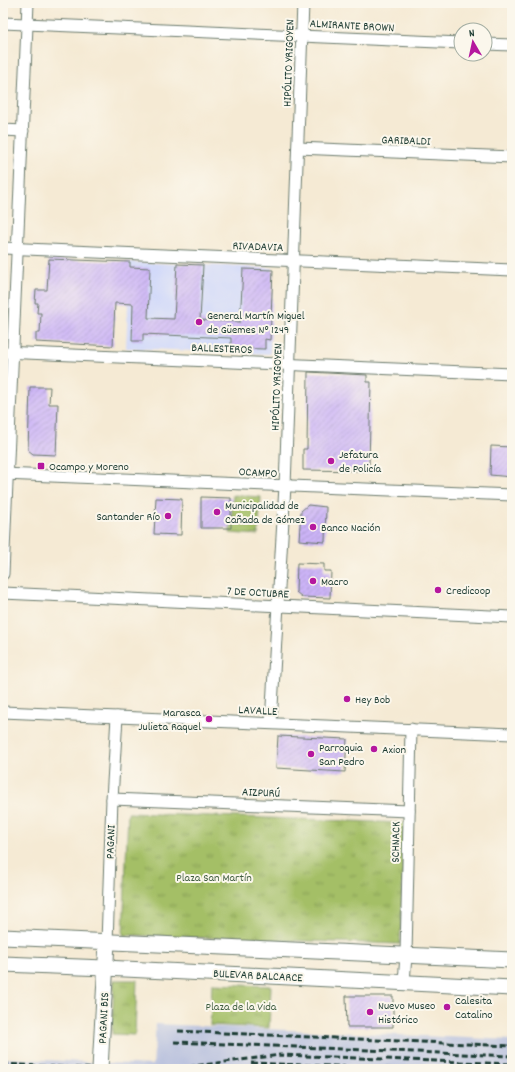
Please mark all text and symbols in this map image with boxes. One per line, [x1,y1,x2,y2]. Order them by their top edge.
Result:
street label: ALMIRANTE BROWN [309,16,395,37]
street label: HIPÓLITO YRIGOYEN [279,19,300,107]
north arrow [453,22,493,62]
text: N [468,26,476,42]
street label: GARIBALDI [381,132,431,151]
street label: RIVADAVIA [232,238,284,257]
place label: General Martín Miguel de Güemes N° 1249 [207,308,305,339]
marker: General Martín Miguel de Güemes N° 1249 [194,317,204,327]
street label: BALLESTEROS [191,340,253,359]
street label: HIPÓLITO YRIGOYEN [267,343,288,431]
place label: Jefatura de Policía [339,447,382,478]
marker: Jefatura de Policía [326,456,336,466]
place label: Ocampo y Moreno [49,459,129,476]
marker: Ocampo y Moreno [36,461,46,471]
street label: OCAMPO [238,464,278,483]
place label: Municipalidad de Cañada de Gómez [225,498,305,529]
marker: Municipalidad de Cañada de Gómez [212,507,222,517]
place label: Santander Río [96,509,160,526]
marker: Santander Río [163,511,173,521]
place label: Banco Nación [321,520,381,537]
marker: Banco Nación [308,522,318,532]
place label: Macro [321,574,348,591]
marker: Macro [308,576,318,586]
street label: 7 DE OCTUBRE [226,583,290,604]
place label: Credicoop [446,583,491,600]
marker: Credicoop [433,585,443,595]
place label: Hey Bob [355,692,390,709]
marker: Hey Bob [342,694,352,704]
street label: LAVALLE [238,702,278,721]
place label: Marasca Julieta Raquel [138,705,201,736]
marker: Marasca Julieta Raquel [204,714,214,724]
place label: Parroquia San Pedro [319,740,364,771]
place label: Axion [382,742,407,759]
marker: Axion [369,744,379,754]
marker: Parroquia San Pedro [306,749,316,759]
street label: AIZPURÚ [242,784,280,803]
street label: SCHNACK [388,821,405,863]
street label: PAGANI [102,824,121,859]
park label: Plaza San Martín [176,870,252,887]
street label: BULEVAR BALCARCE [213,966,304,987]
street label: PAGANI BIS [95,992,114,1044]
place label: Calesita Catalino [455,993,493,1024]
place label: Nuevo Museo Histórico [378,998,435,1029]
park label: Plaza de la Vida [206,999,277,1016]
marker: Calesita Catalino [442,1002,452,1012]
marker: Nuevo Museo Histórico [365,1007,375,1017]

